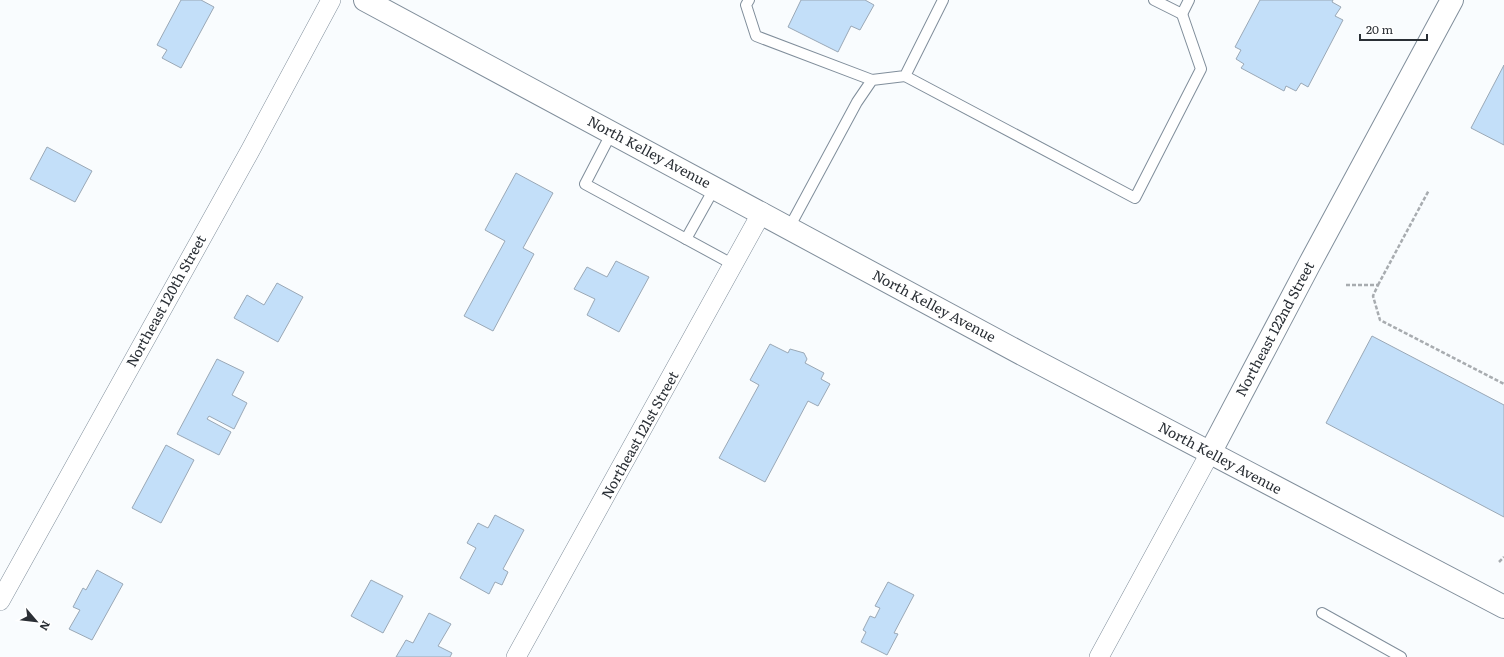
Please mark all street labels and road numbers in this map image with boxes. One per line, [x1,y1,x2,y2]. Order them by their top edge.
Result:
street label: North Kelley Avenue [584,110,715,192]
street label: Northeast 120th Street [120,230,210,370]
street label: Northeast 122nd Street [1230,257,1318,400]
street label: North Kelley Avenue [869,264,1000,346]
street label: Northeast 121st Street [596,367,683,502]
street label: North Kelley Avenue [1155,416,1286,498]

